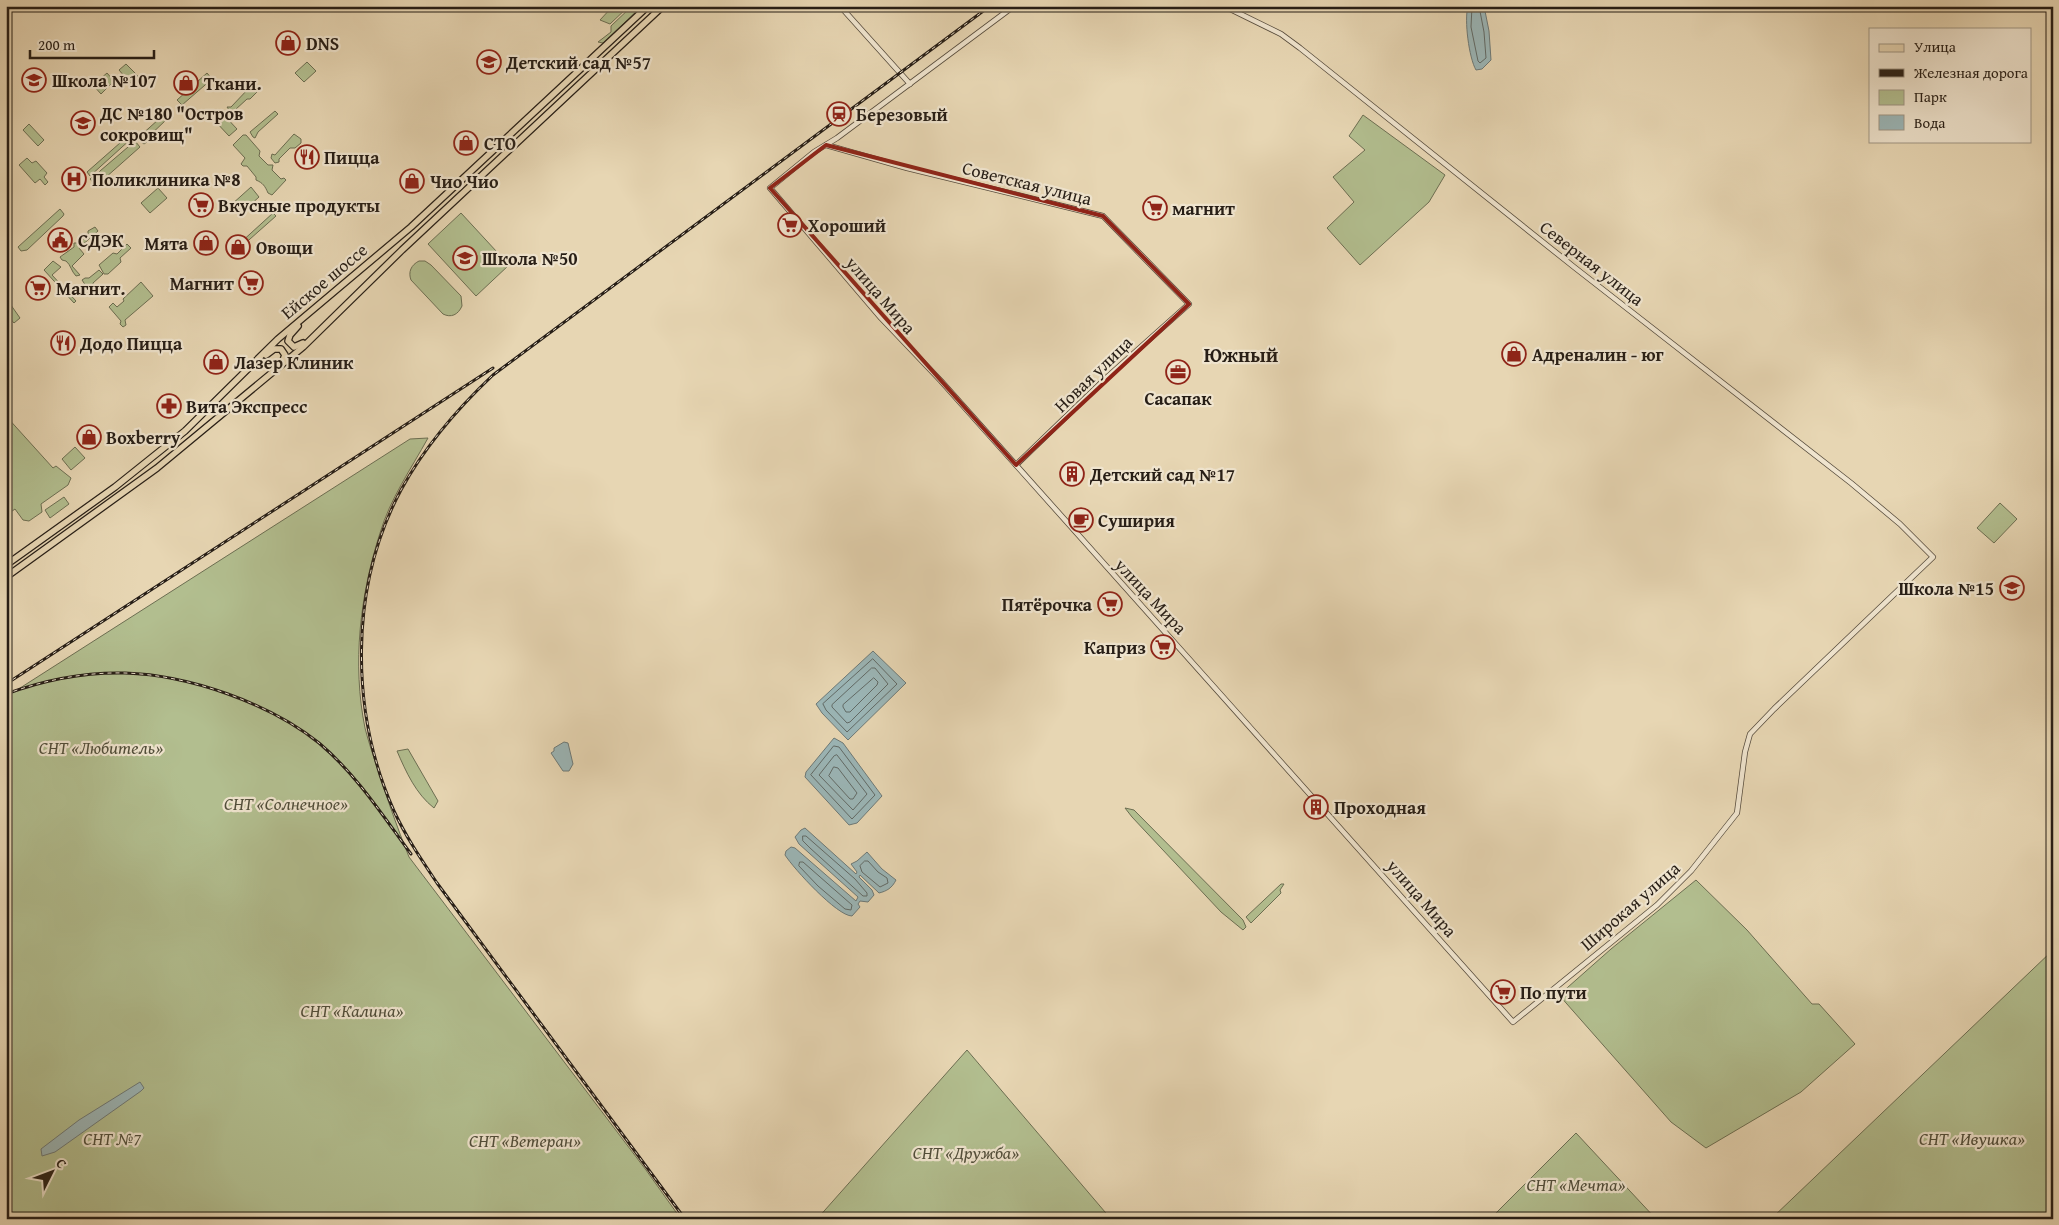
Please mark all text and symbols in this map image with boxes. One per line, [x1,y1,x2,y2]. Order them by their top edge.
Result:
scale bar [30,28,154,60]
legend [1869,28,2032,142]
shop icon: DNS [275,30,301,56]
place label: DNS [306,30,339,57]
text: 200 m [38,34,76,55]
text: Улица [1914,36,1957,57]
school or university icon: Детский сад №57 [476,49,502,75]
place label: Детский сад №57 [505,49,651,76]
text: Железная дорога [1913,62,2029,83]
school or university icon: Школа №107 [21,67,47,93]
place label: Школа №107 [52,67,157,94]
shop icon: Ткани. [173,70,199,96]
place label: Ткани. [204,70,262,97]
text: Парк [1914,86,1947,107]
place label: ДС №180 "Остров сокровищ" [99,100,244,148]
station icon: Березовый [826,101,852,127]
place label: Березовый [856,101,948,128]
school or university icon: ДС №180 "Остров сокровищ" [70,110,96,136]
text: Вода [1914,112,1946,133]
shop icon: СТО [453,130,479,156]
place label: СТО [484,130,516,157]
restaurant icon: Пицца [294,144,320,170]
place label: Пицца [324,144,380,171]
street label: Советская улица [959,154,1095,212]
hospital icon: Поликлиника №8 [61,166,87,192]
place label: Поликлиника №8 [92,166,241,193]
shop icon: Чио Чио [399,168,425,194]
place label: Чио Чио [430,168,499,195]
supermarket icon: Вкусные продукты [188,192,214,218]
place label: Вкусные продукты [218,192,380,219]
supermarket icon: магнит [1142,195,1168,221]
place label: магнит [1172,195,1235,222]
supermarket icon: Хороший [777,212,803,238]
place label: Хороший [808,212,886,239]
street label: Северная улица [1534,214,1650,313]
public building icon: СДЭК [47,227,73,253]
place label: СДЭК [78,227,124,254]
place label: Мята [144,230,189,257]
shop icon: Мята [193,230,219,256]
shop icon: Овощи [225,234,251,260]
place label: Овощи [256,234,313,261]
street label: Ейское шоссе [275,237,373,325]
school or university icon: Школа №50 [452,245,478,271]
place label: Школа №50 [482,245,578,272]
street label: улица Мира [839,249,923,340]
place label: Магнит [170,270,234,297]
supermarket icon: Магнит [238,270,264,296]
supermarket icon: Магнит. [25,275,51,301]
place label: Магнит. [56,275,125,302]
street label: Новая улица [1048,329,1139,418]
restaurant icon: Додо Пицца [50,330,76,356]
place label: Додо Пицца [79,330,183,357]
district label: Южный [1204,340,1279,369]
shop icon: Адреналин - юг [1501,341,1527,367]
place label: Адреналин - юг [1532,341,1664,368]
shop icon: Лазер Клиник [203,349,229,375]
place label: Лазер Клиник [234,349,354,376]
office icon: Сасапак [1165,359,1191,385]
place label: Сасапак [1144,385,1212,412]
pharmacy icon: Вита Экспресс [156,393,182,419]
place label: Вита Экспресс [186,393,307,420]
shop icon: Boxberry [76,424,102,450]
place label: Boxberry [106,424,181,451]
building icon: Детский сад №17 [1059,461,1085,487]
place label: Детский сад №17 [1089,461,1235,488]
cafe icon: Суширия [1068,507,1094,533]
place label: Суширия [1098,507,1175,534]
street label: улица Мира [1108,551,1194,641]
place label: Школа №15 [1898,575,1994,602]
school or university icon: Школа №15 [1999,575,2025,601]
place label: Пятёрочка [1002,591,1093,618]
supermarket icon: Пятёрочка [1097,591,1123,617]
place label: Каприз [1084,634,1146,661]
supermarket icon: Каприз [1150,634,1176,660]
park label: СНТ «Любитель» [39,734,163,761]
park label: СНТ «Солнечное» [224,790,348,817]
building icon: Проходная [1303,794,1329,820]
place label: Проходная [1334,794,1426,821]
street label: улица Мира [1380,852,1464,943]
street label: Широкая улица [1574,855,1686,957]
supermarket icon: По пути [1490,979,1516,1005]
place label: По пути [1520,979,1587,1006]
park label: СНТ «Калина» [301,997,403,1024]
park label: СНТ №7 [83,1125,141,1152]
park label: СНТ «Ивушка» [1919,1125,2025,1152]
park label: СНТ «Ветеран» [469,1127,581,1154]
park label: СНТ «Дружба» [913,1139,1019,1166]
north arrow [28,1148,78,1198]
text: С [52,1154,72,1173]
park label: СНТ «Мечта» [1526,1171,1626,1198]

